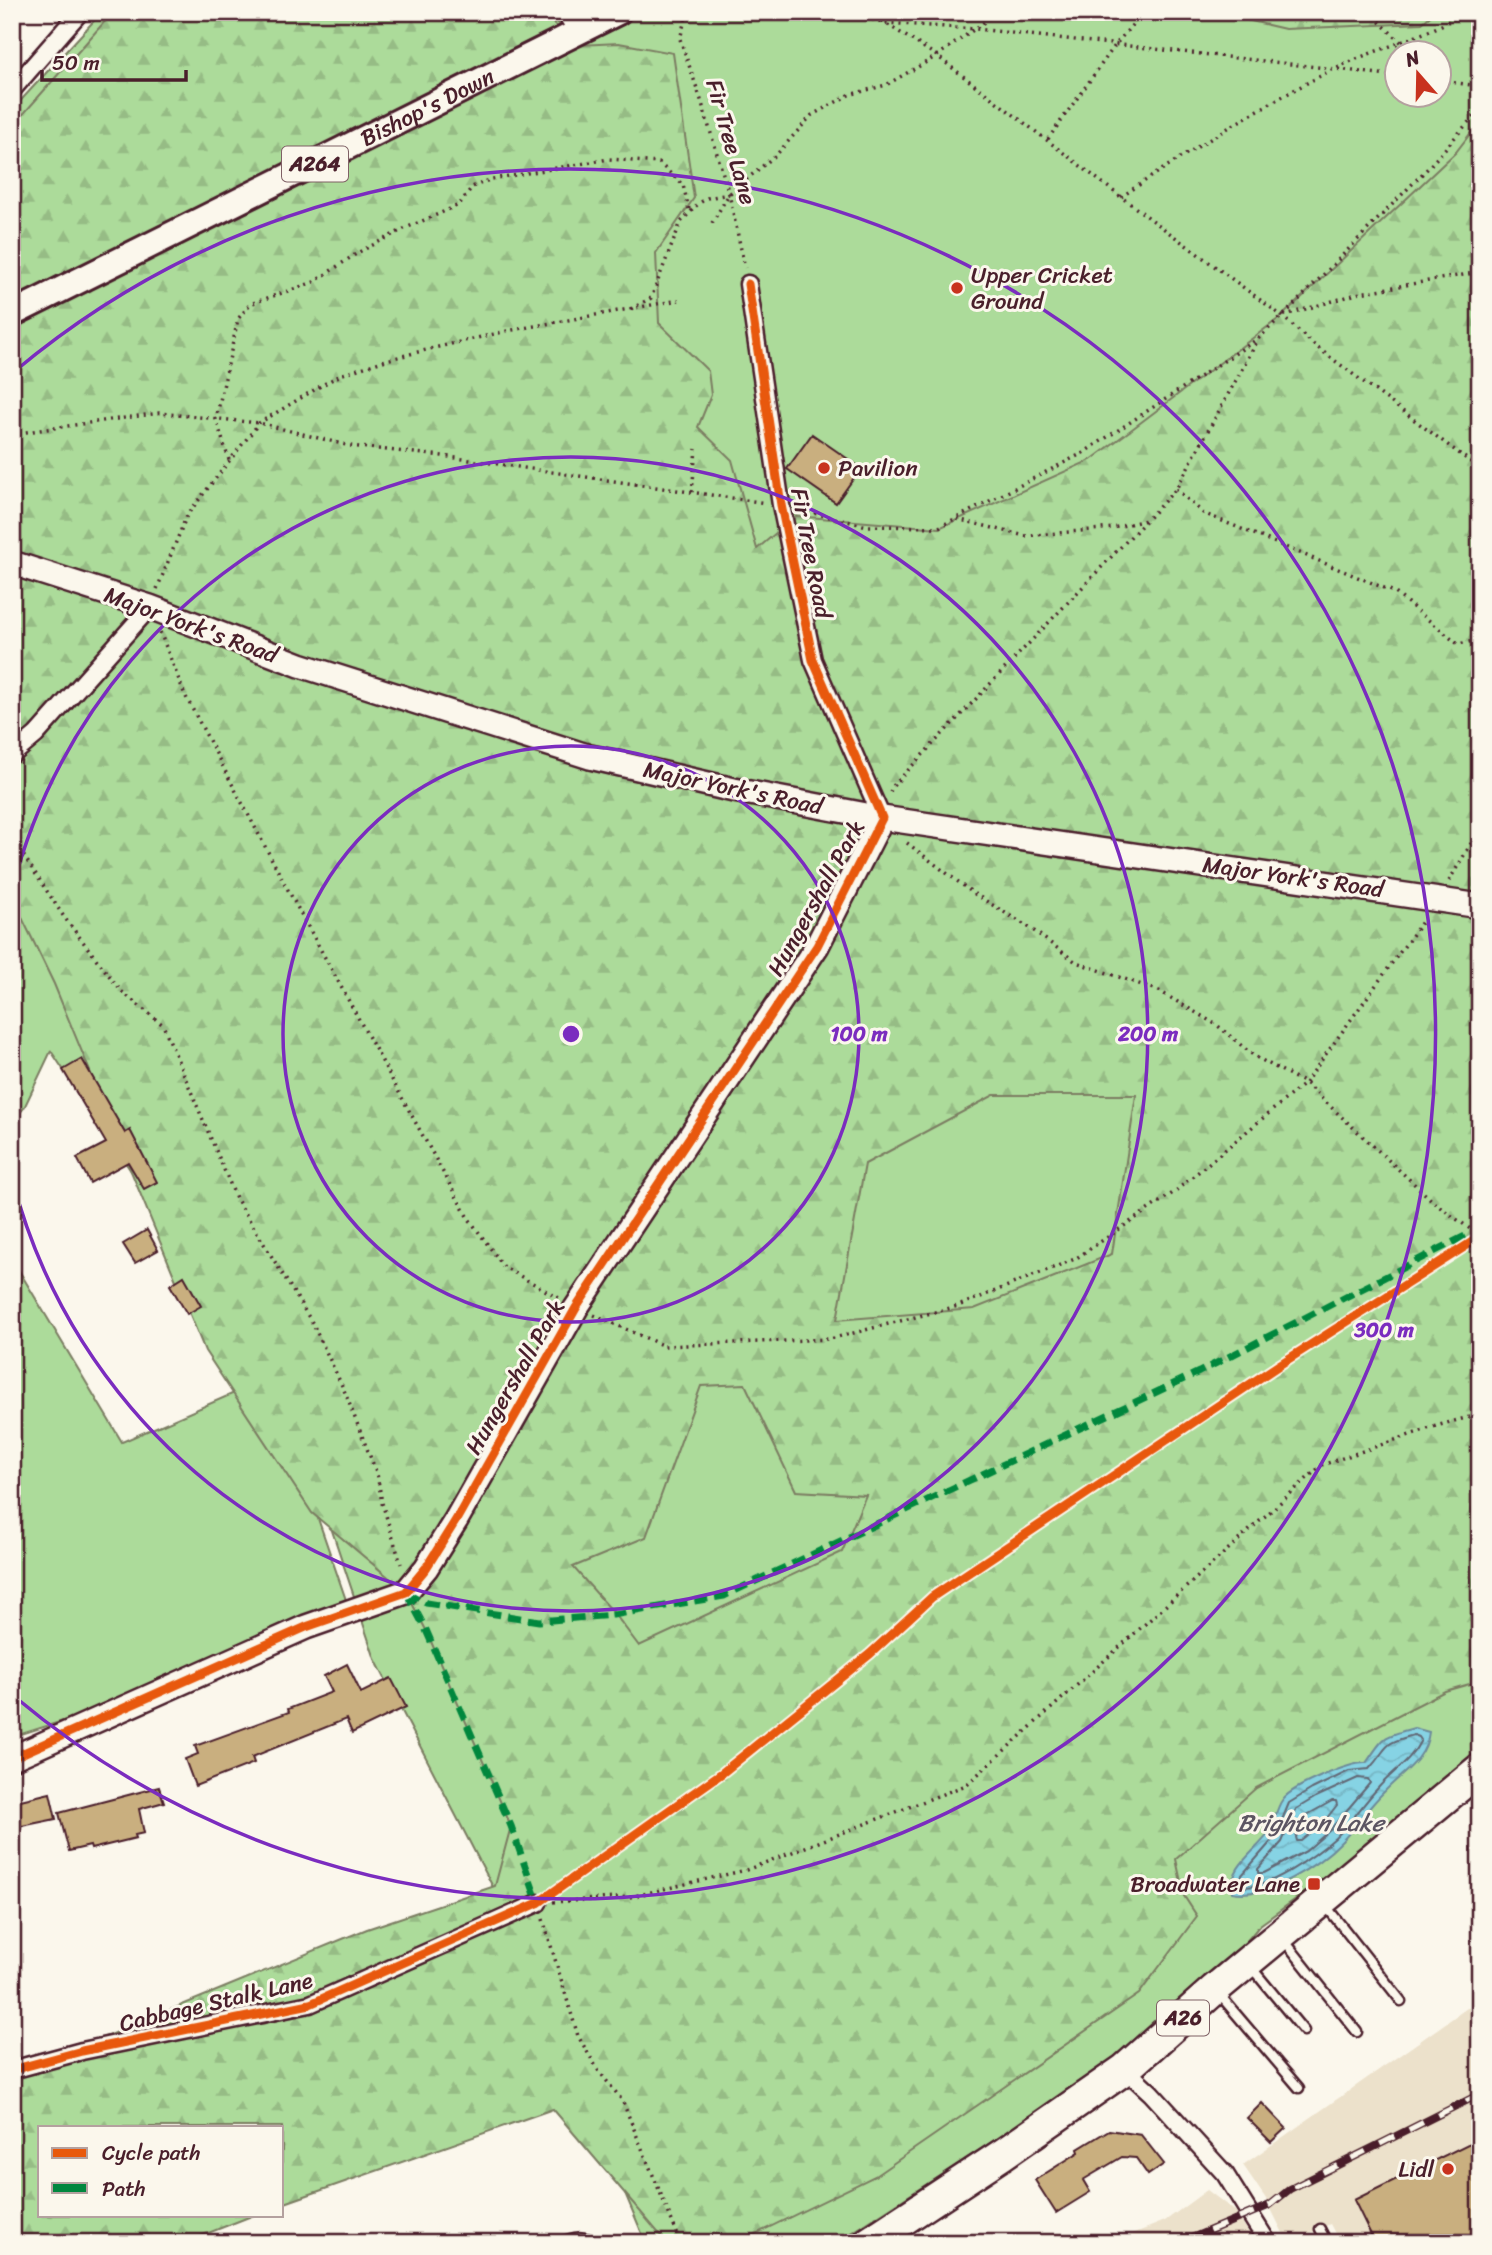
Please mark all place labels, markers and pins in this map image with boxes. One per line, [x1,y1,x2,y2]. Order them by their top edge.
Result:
place label: Upper Cricket Ground [971,255,1113,322]
marker: Upper Cricket Ground [949,280,965,296]
place label: Pavilion [838,448,918,489]
marker: Pavilion [816,460,832,476]
centre of rings [559,1022,583,1046]
place label: Broadwater Lane [1130,1864,1300,1905]
marker: Broadwater Lane [1306,1876,1322,1892]
place label: Lidl [1398,2149,1434,2190]
marker: Lidl [1440,2161,1456,2177]

